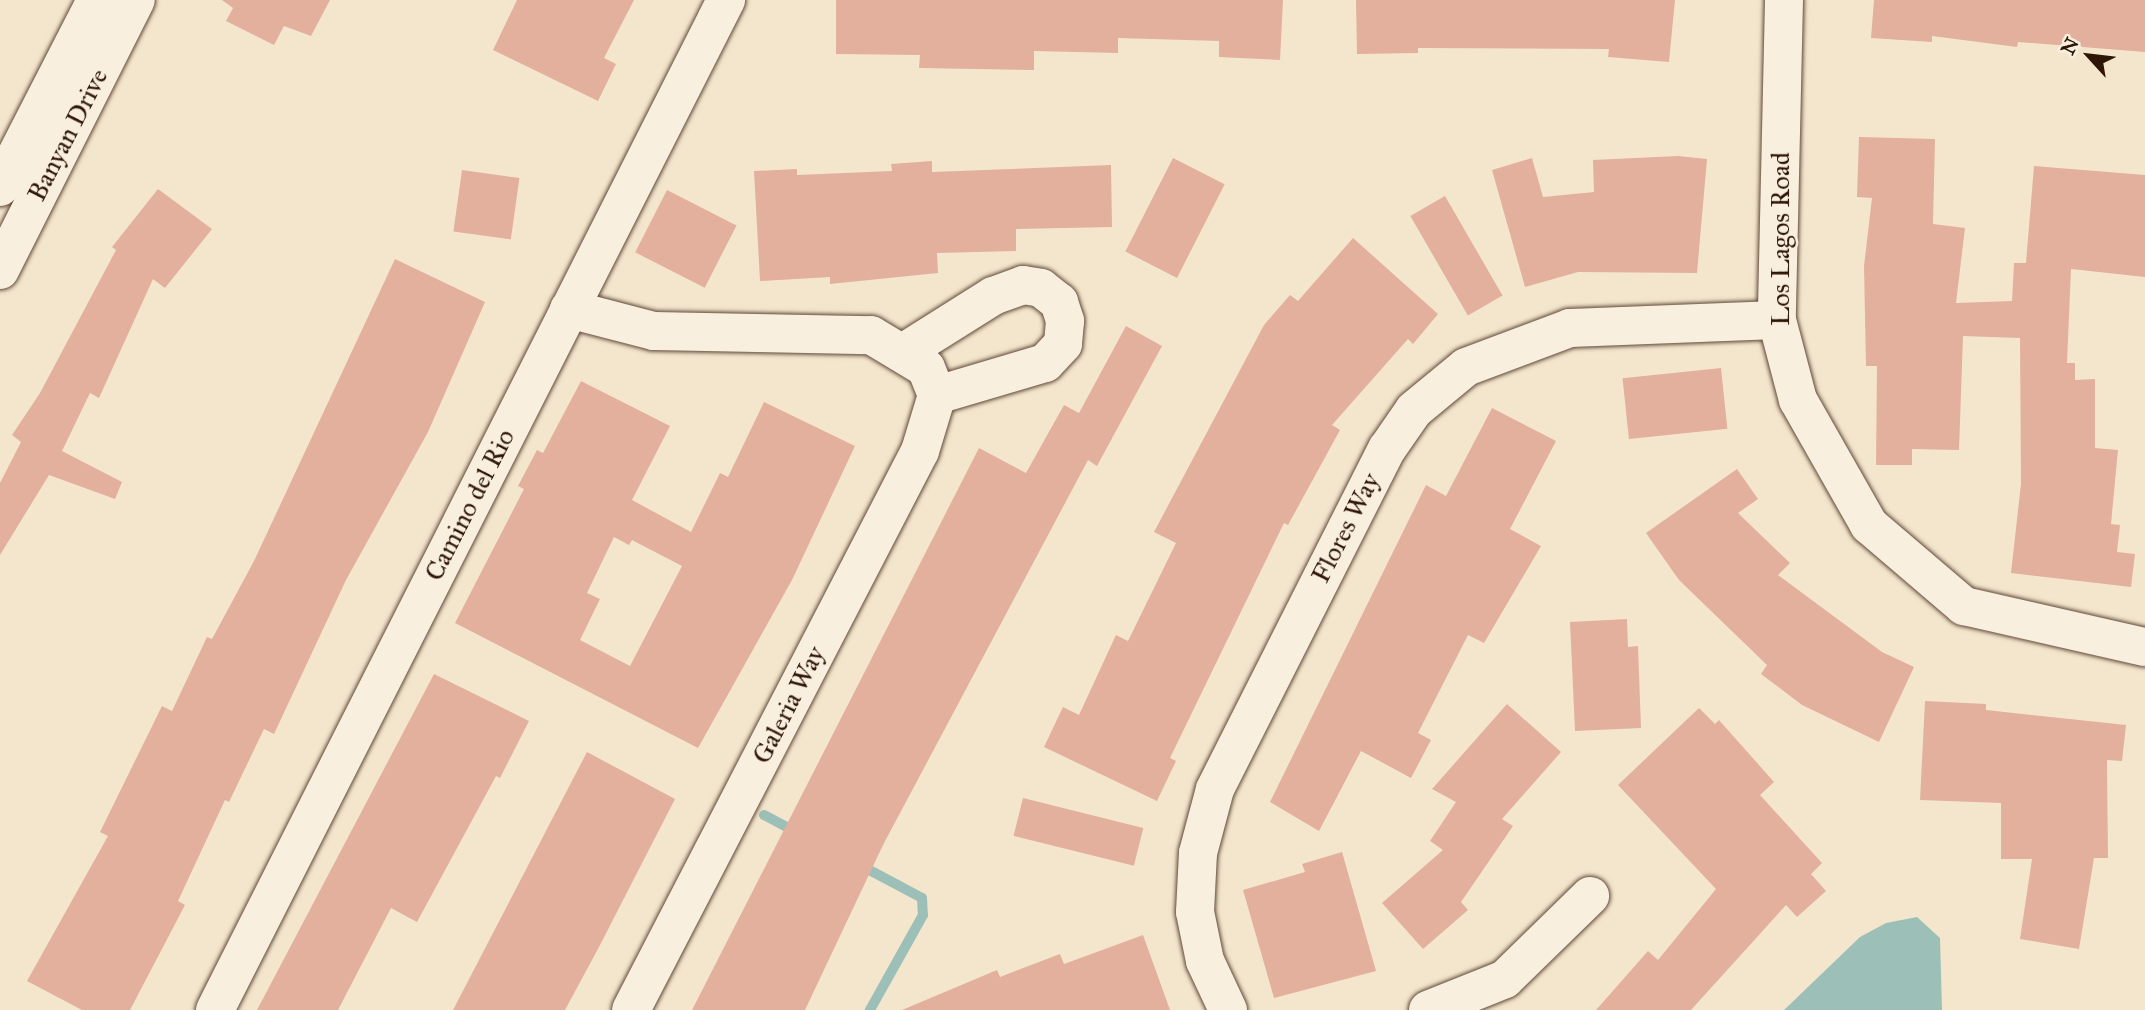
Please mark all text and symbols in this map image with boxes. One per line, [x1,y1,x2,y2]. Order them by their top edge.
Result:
north arrow [2054,21,2124,91]
text: N [2056,34,2084,59]
street label: Banyan Drive [21,63,115,207]
street label: Los Lagos Road [1765,152,1797,326]
street label: Camino del Rio [418,424,522,586]
street label: Flores Way [1305,468,1387,588]
street label: Galeria Way [746,641,832,769]

